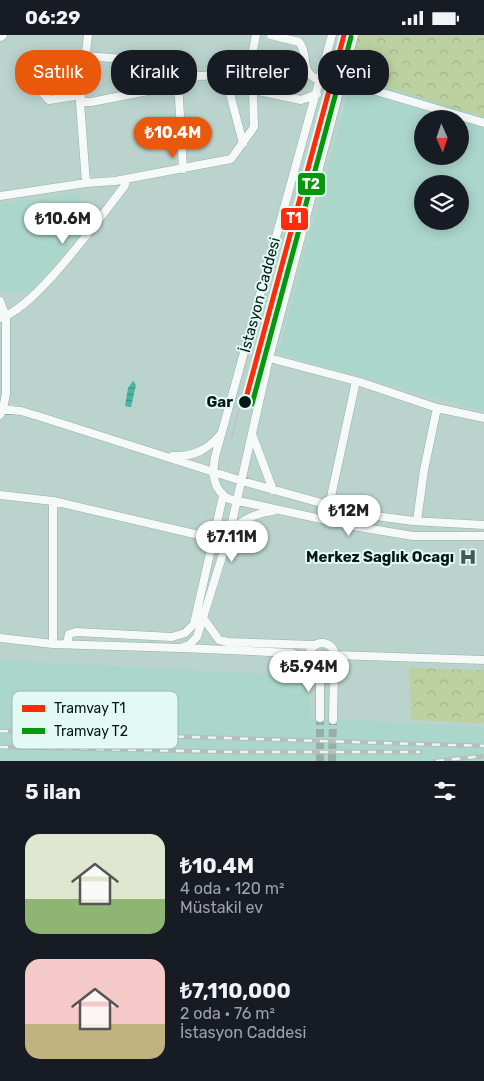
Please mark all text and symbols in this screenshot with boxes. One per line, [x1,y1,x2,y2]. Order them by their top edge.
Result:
text: 06:29 [25,6,80,29]
chip: Satılık [15,50,101,95]
chip: Kiralık [111,50,197,95]
chip: Filtreler [207,50,308,95]
chip: Yeni [318,50,389,95]
north arrow [414,110,469,165]
map controls [414,110,469,230]
pin: ₺10.4M [132,117,214,159]
text: ₺10.4M [145,123,201,142]
line badge: T2 [297,172,326,196]
button: layers [414,175,469,230]
text: T2 [302,176,320,193]
pin: ₺10.6M [22,203,104,245]
line badge: T1 [280,207,309,231]
text: ₺10.6M [35,209,91,228]
text: T1 [286,210,302,227]
street label: İstasyon Caddesi [236,235,284,355]
place label: Gar [207,393,233,411]
marker: Gar [237,394,253,410]
pin: ₺12M [319,495,379,537]
text: ₺12M [329,501,369,520]
pin: ₺7.11M [191,521,273,563]
text: ₺7.11M [207,527,257,546]
hospital icon: Merkez Saglık Ocagı [458,547,478,567]
place label: Merkez Saglık Ocagı [306,548,454,566]
pin: ₺5.94M [268,651,350,693]
text: ₺5.94M [280,657,338,676]
legend [12,691,178,749]
text: Tramvay T1 [54,700,126,717]
text: Tramvay T2 [54,723,128,740]
icon: filters [431,777,459,805]
text: 5 ilan [25,779,81,804]
text: ₺10.4M [180,853,254,878]
icon: home [65,854,125,914]
text: 4 oda · 120 m² [180,879,285,898]
text: Müstakil ev [180,898,263,917]
text: ₺7,110,000 [180,978,291,1003]
icon: home [65,979,125,1039]
text: 2 oda · 76 m² [180,1004,275,1023]
text: İstasyon Caddesi [180,1023,306,1042]

